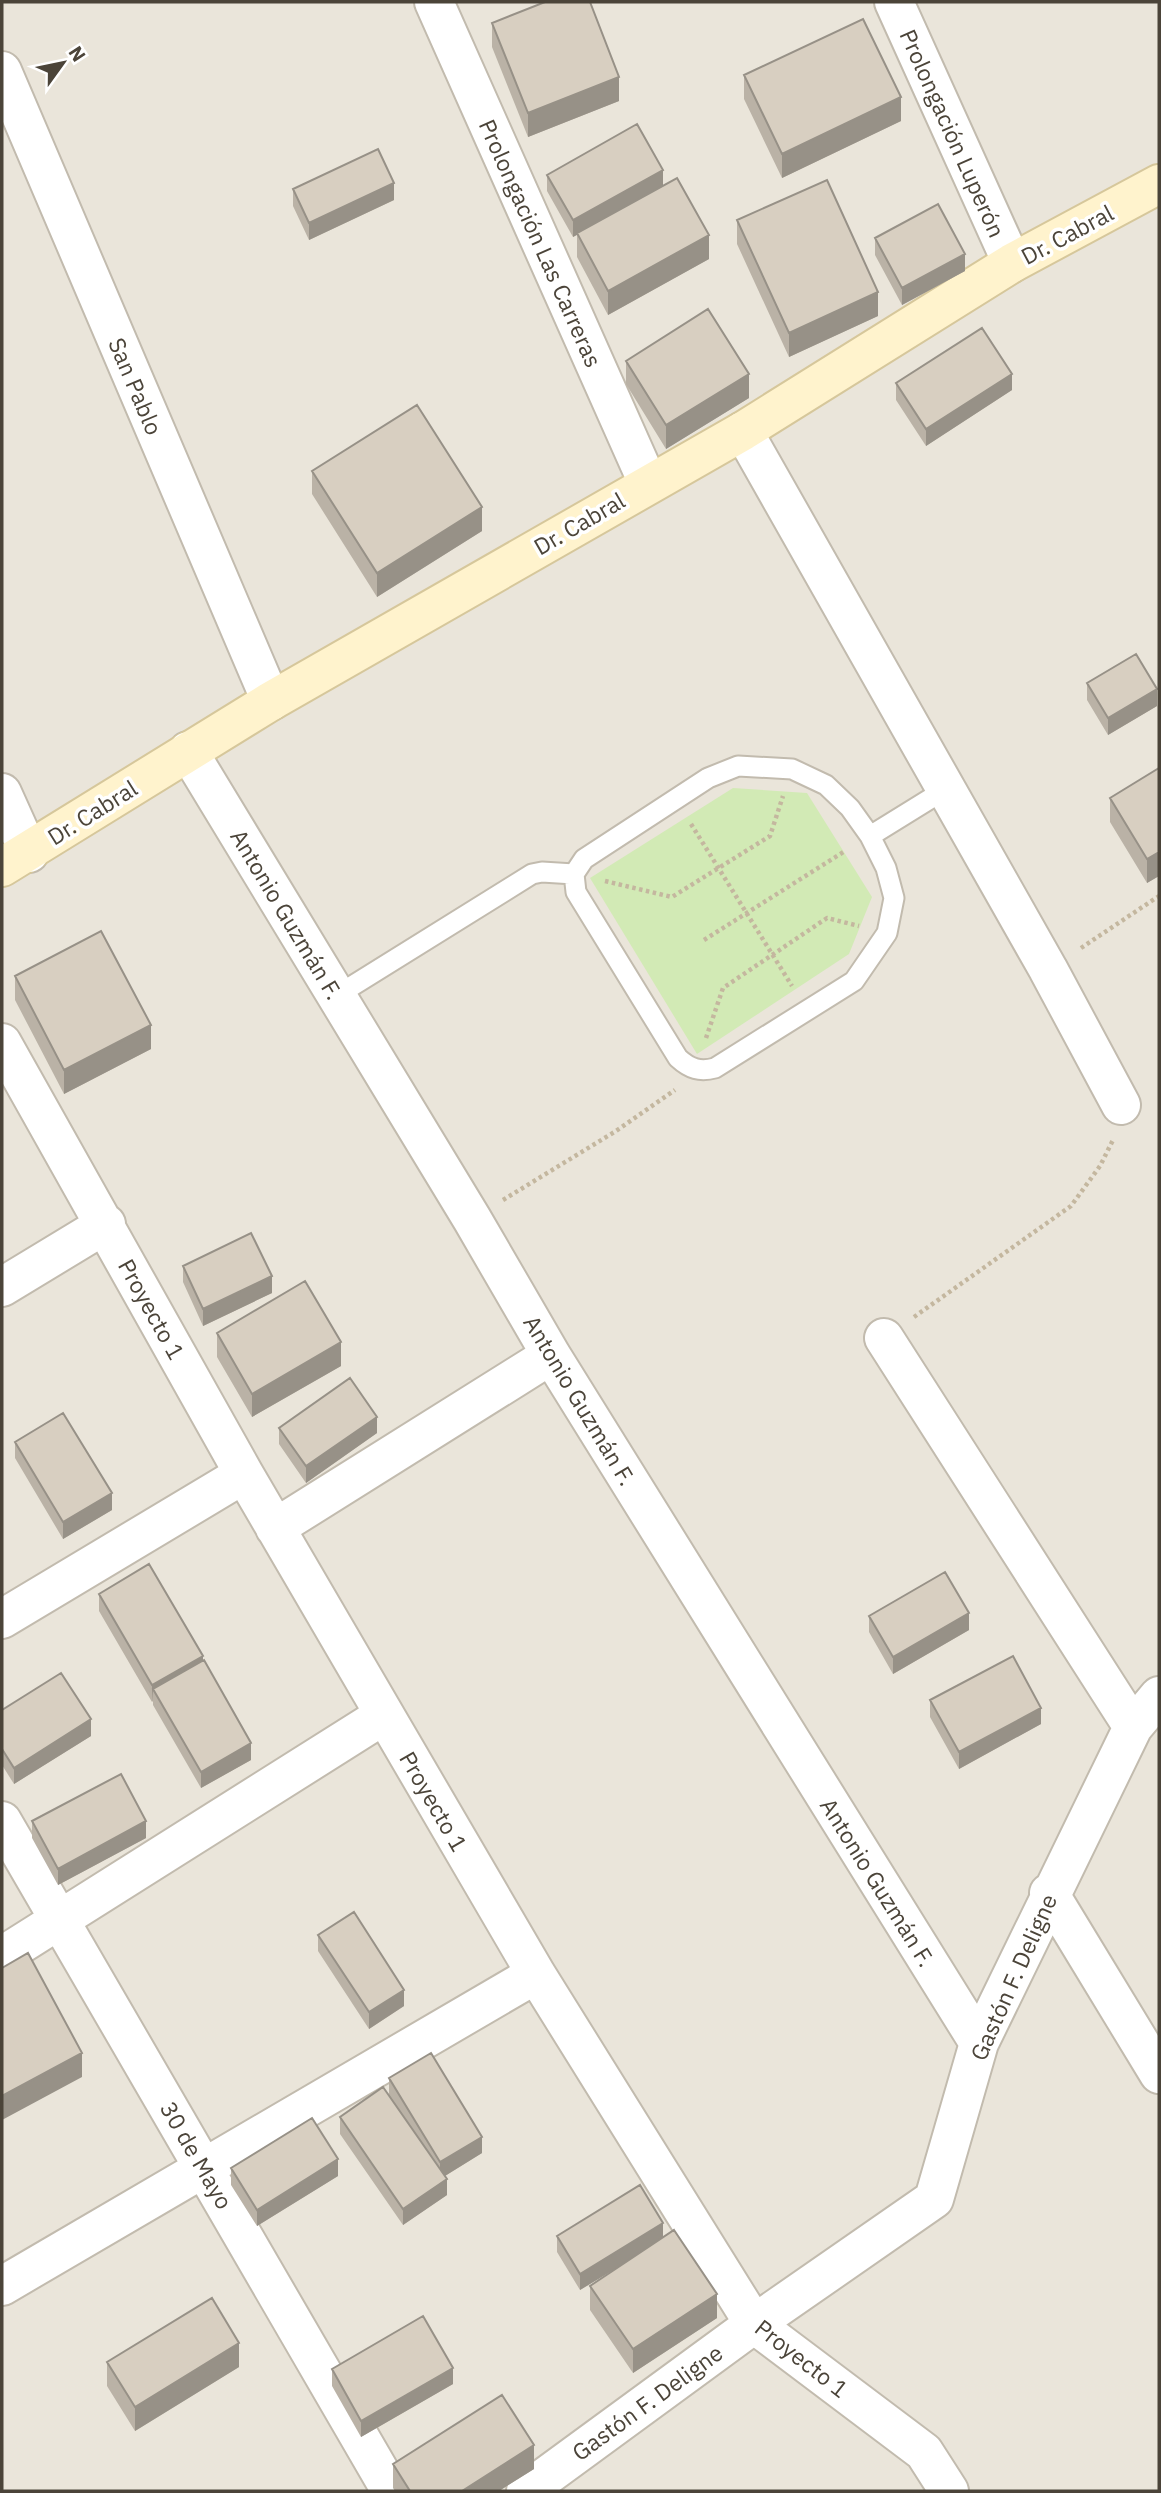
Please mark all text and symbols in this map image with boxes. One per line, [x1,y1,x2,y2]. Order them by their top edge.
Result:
street label: Prolongación Luperón [894,24,1012,242]
north arrow [28,28,98,98]
text: N [63,41,91,66]
street label: Prolongación Las Carreras [473,114,609,372]
street label: Dr. Cabral [1016,197,1118,271]
street label: San Pablo [102,333,170,439]
street label: Dr. Cabral [528,485,630,561]
street label: Dr. Cabral [41,773,143,851]
street label: Antonio Guzmán F. [224,823,350,1005]
street label: Proyecto 1 [112,1253,192,1365]
street label: Antonio Guzmán F. [517,1309,643,1491]
street label: Proyecto 1 [393,1746,475,1856]
street label: Antonio Guzmán F. [814,1792,942,1972]
street label: Gastón F. Deligne [963,1889,1063,2065]
street label: 30 de Mayo [154,2096,240,2214]
street label: Proyecto 1 [749,2312,855,2404]
street label: Gastón F. Deligne [566,2337,728,2467]

